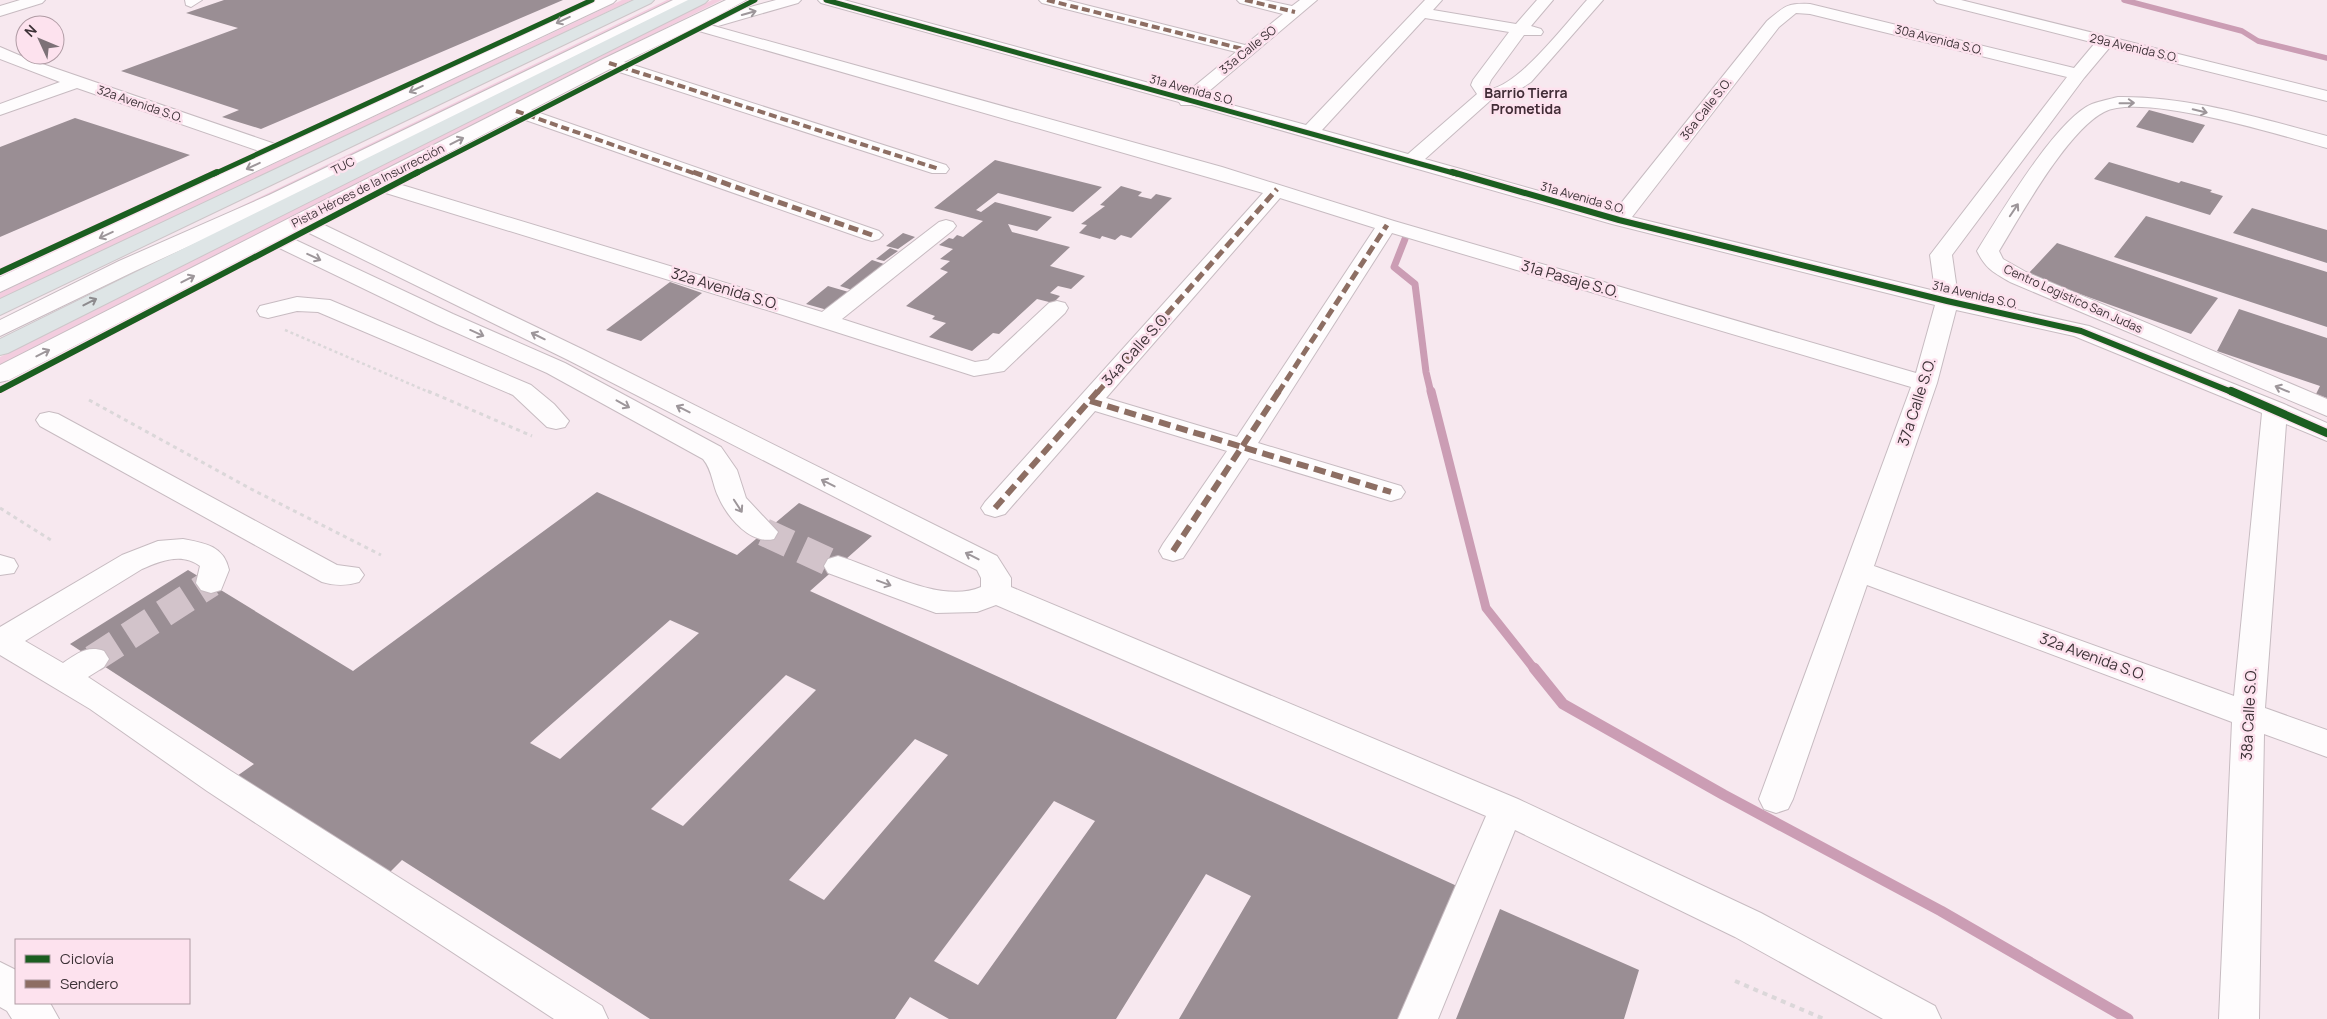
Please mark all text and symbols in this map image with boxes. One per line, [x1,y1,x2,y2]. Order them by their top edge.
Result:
one-way arrow [740,7,756,17]
north arrow [15,15,65,65]
one-way arrow [556,16,571,26]
text: N [20,20,41,41]
street label: 30a Avenida S.O. [1893,20,1985,59]
street label: 33a Calle SO [1216,21,1280,78]
street label: 29a Avenida S.O. [2088,29,2180,66]
street label: 31a Avenida S.O. [1148,70,1237,109]
street label: 36a Calle S.O. [1676,74,1735,143]
street label: 32a Avenida S.O. [95,81,185,126]
district label: Barrio Tierra Prometida [1484,83,1568,118]
one-way arrow [409,85,424,95]
one-way arrow [2118,98,2134,107]
one-way arrow [2192,107,2208,116]
one-way arrow [449,136,464,145]
street label: Pista Héroes de la Insurrección [288,139,447,232]
street label: TUC [328,152,358,178]
one-way arrow [246,162,261,171]
street label: 31a Avenida S.O. [1539,177,1628,218]
one-way arrow [2010,204,2020,218]
one-way arrow [99,231,114,240]
one-way arrow [306,253,321,262]
street label: 31a Pasaje S.O. [1519,255,1622,303]
street label: Centro Logistico San Judas [2001,260,2145,337]
street label: 32a Avenida S.O. [668,262,782,315]
one-way arrow [180,274,195,283]
street label: 31a Avenida S.O. [1931,276,2020,313]
one-way arrow [83,297,98,307]
street label: 34a Calle S.O. [1097,307,1175,390]
one-way arrow [469,329,484,339]
one-way arrow [530,331,545,341]
one-way arrow [36,348,51,358]
street label: 37a Calle S.O. [1892,355,1941,449]
one-way arrow [2275,383,2290,393]
one-way arrow [615,400,630,409]
one-way arrow [676,404,691,413]
one-way arrow [820,478,835,488]
one-way arrow [733,499,743,513]
one-way arrow [965,551,980,561]
one-way arrow [875,579,891,588]
street label: 32a Avenida S.O. [2037,627,2149,686]
street label: 38a Calle S.O. [2236,667,2261,761]
legend [15,939,190,1004]
text: Ciclovía [60,948,114,969]
text: Sendero [60,973,119,994]

